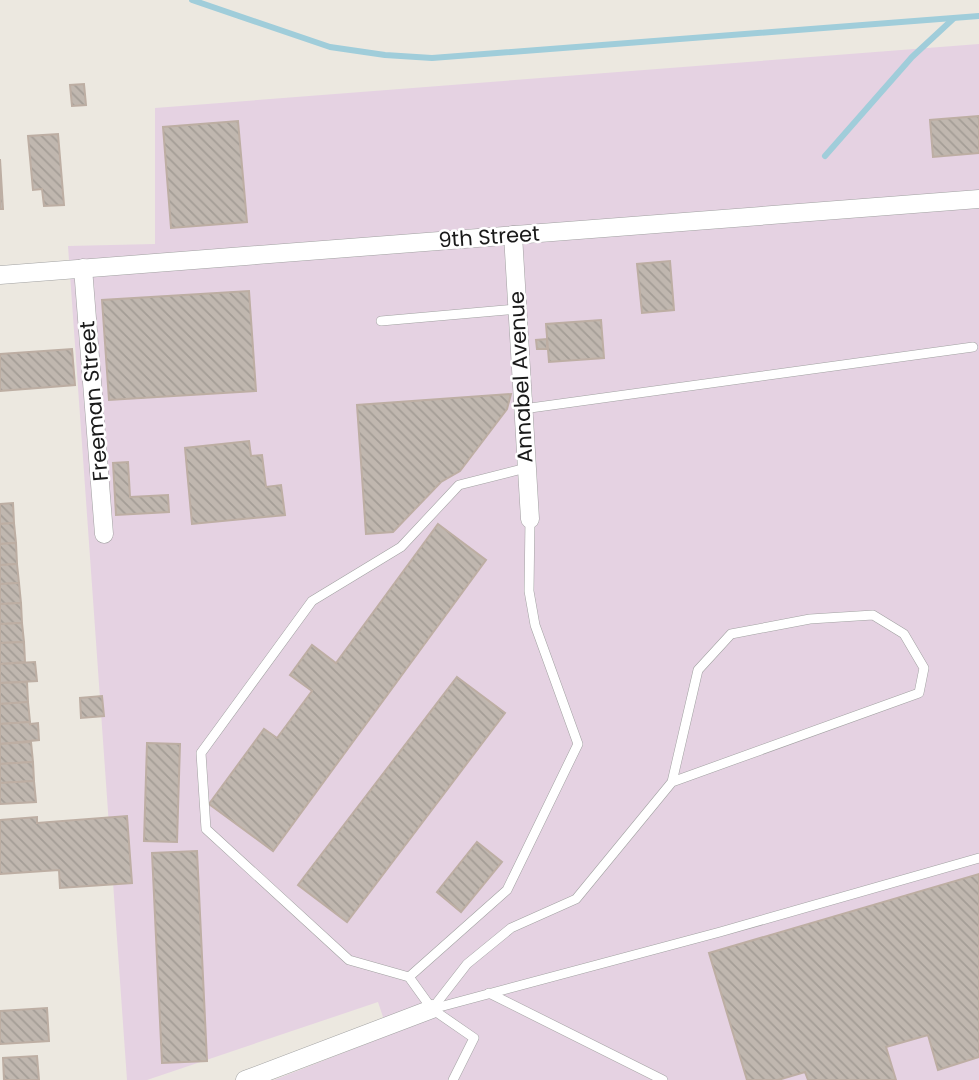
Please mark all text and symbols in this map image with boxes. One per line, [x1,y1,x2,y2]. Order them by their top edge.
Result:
street label: 9th Street [437,218,541,255]
street label: Annabel Avenue [502,290,539,464]
street label: Freeman Street [72,320,115,482]

